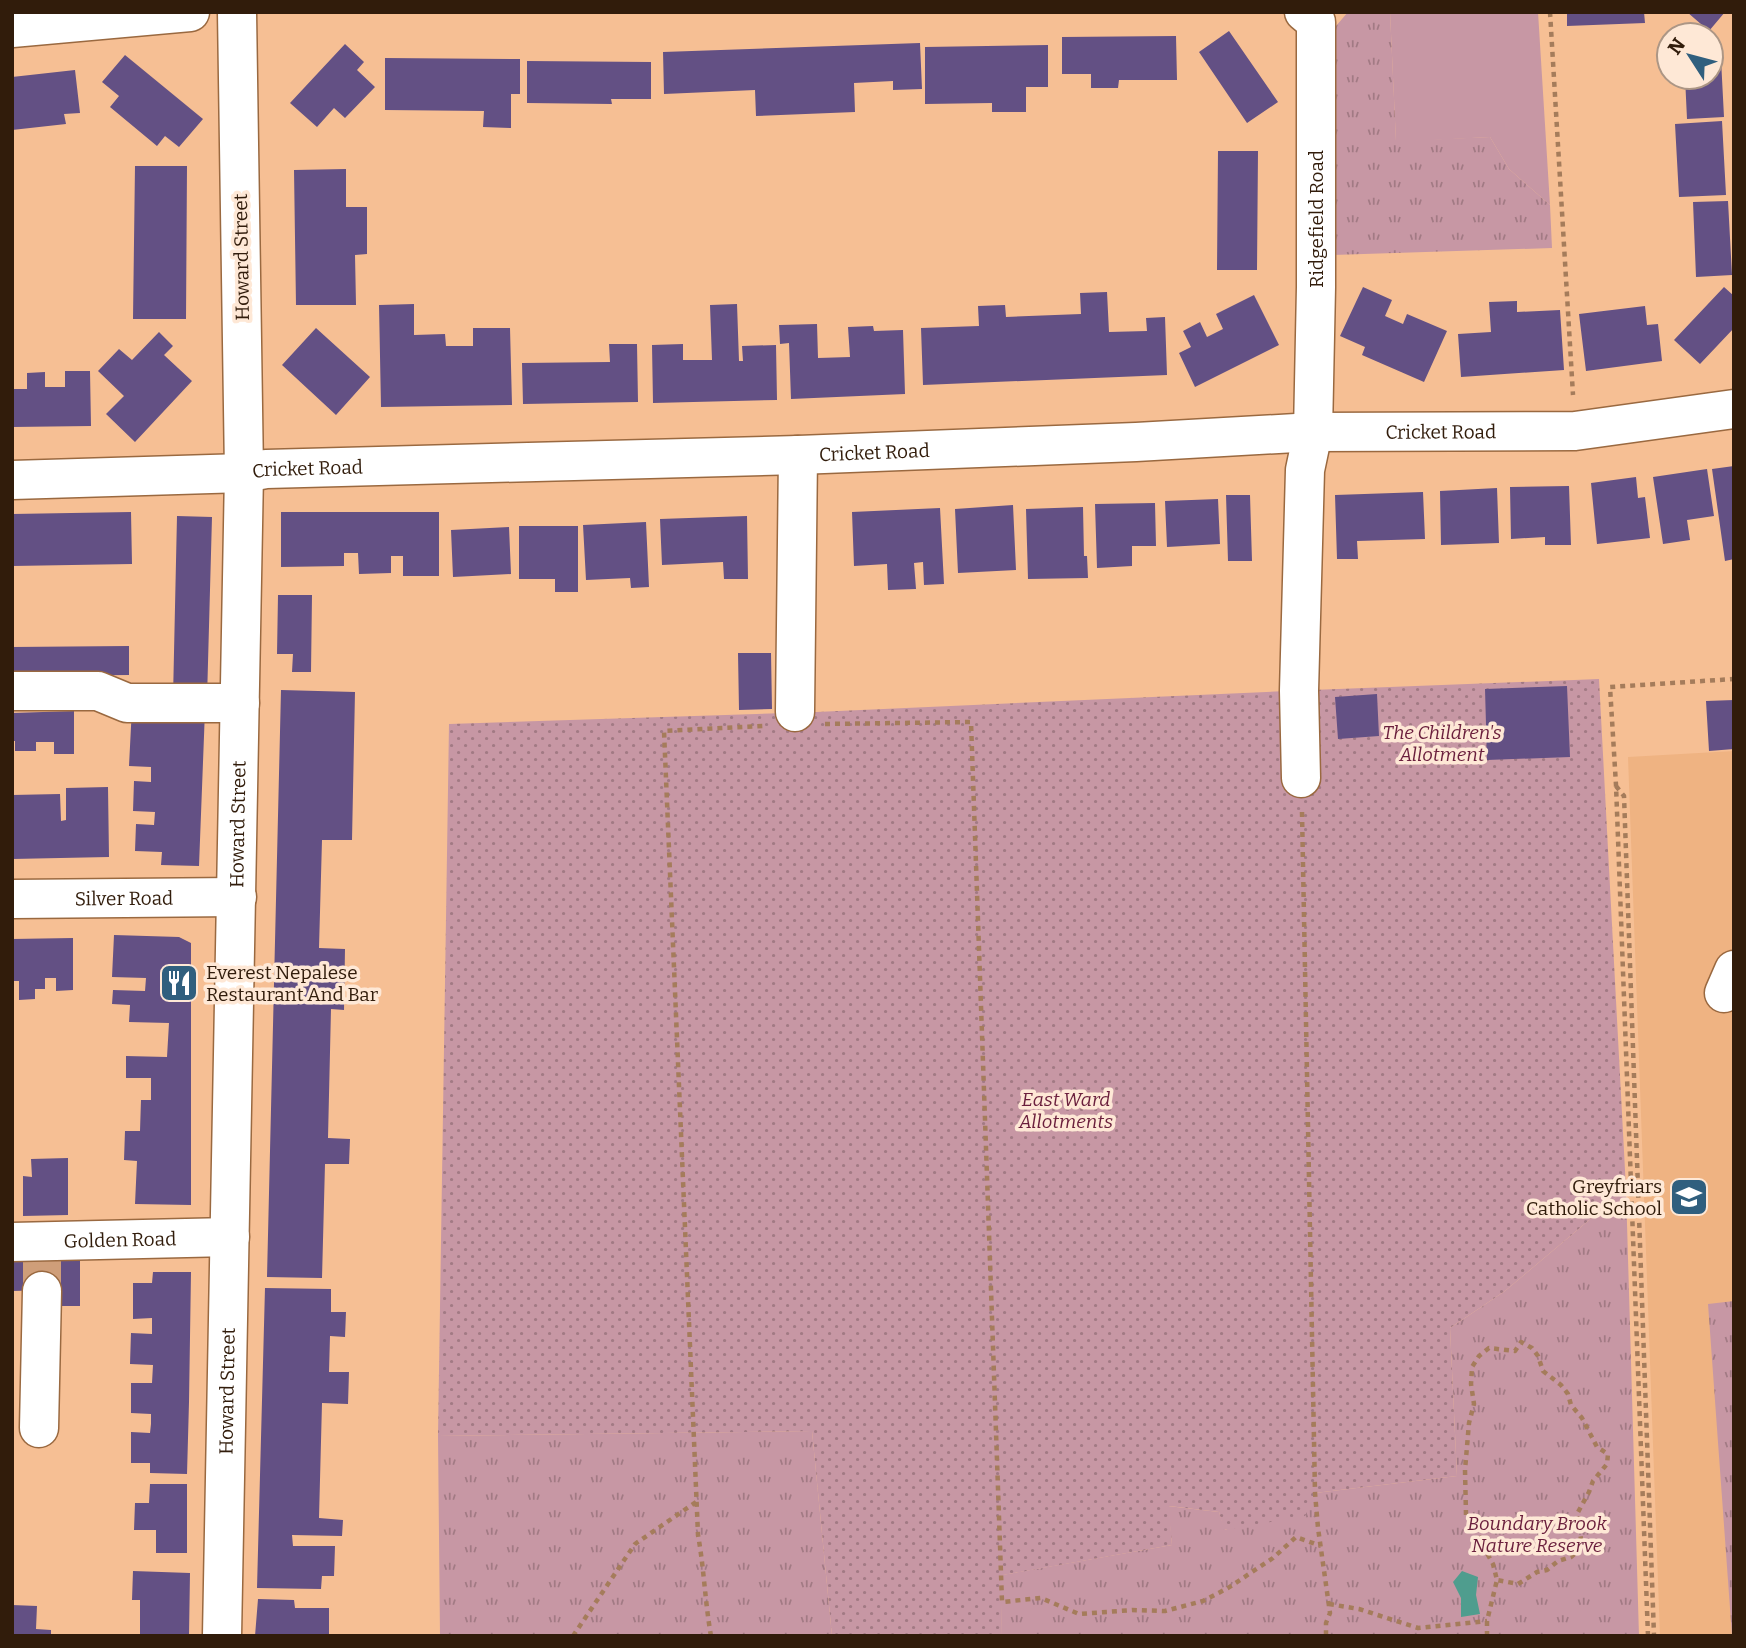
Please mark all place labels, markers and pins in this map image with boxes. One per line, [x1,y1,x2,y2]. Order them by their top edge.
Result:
place label: Everest Nepalese Restaurant And Bar [206,961,379,1006]
restaurant icon: Everest Nepalese Restaurant And Bar [158,962,200,1004]
place label: Greyfriars Catholic School [1526,1175,1662,1220]
school or university icon: Greyfriars Catholic School [1668,1176,1710,1218]

